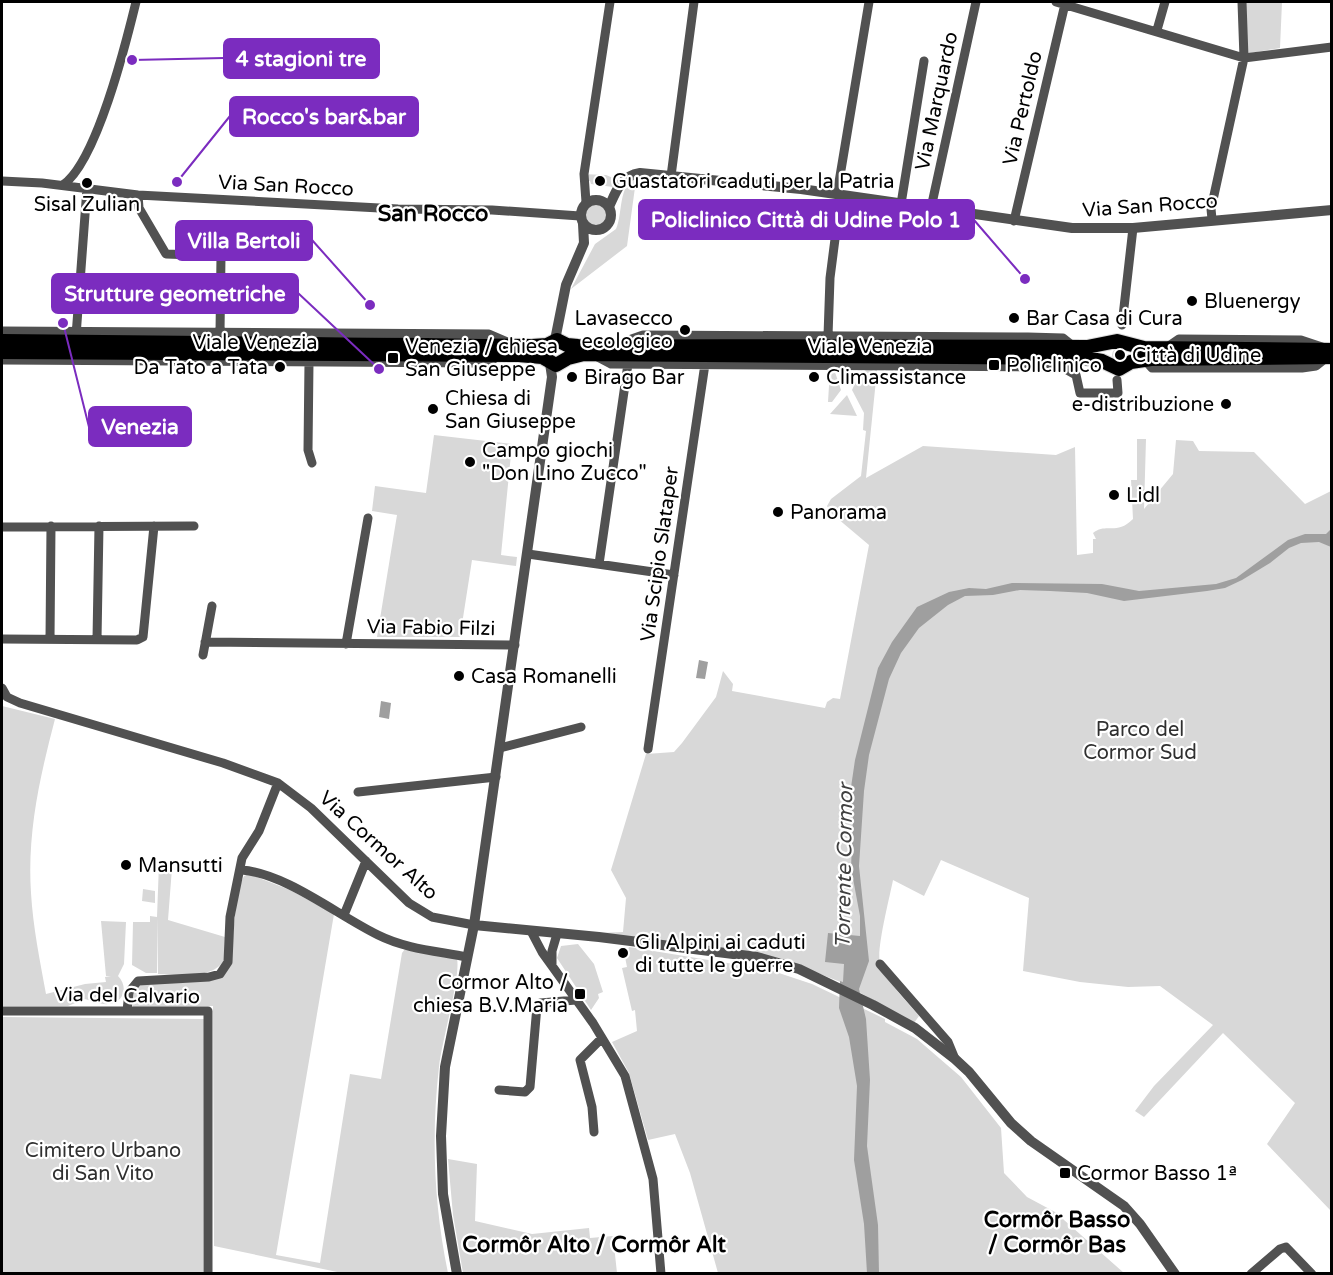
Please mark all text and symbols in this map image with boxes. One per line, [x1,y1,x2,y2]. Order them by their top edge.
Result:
street label: Via Marquardo [911,30,963,173]
callout: 4 stagioni tre [224,39,379,78]
text: 4 stagioni tre [236,47,367,72]
street label: Via Pertoldo [998,49,1048,168]
callout: Rocco's bar&bar [230,97,418,136]
text: Rocco's bar&bar [242,105,407,130]
street label: Via San Rocco [218,170,354,202]
place label: Guastatori caduti per la Patria [612,170,894,194]
marker: Guastatori caduti per la Patria [593,174,607,188]
marker: Sisal Zulian [80,176,94,190]
street label: Via San Rocco [1082,189,1219,223]
place label: Sisal Zulian [34,193,140,217]
callout: Policlinico Città di Udine Polo 1 [639,200,974,239]
district label: San Rocco [378,201,488,227]
text: Policlinico Città di Udine Polo 1 [651,208,961,233]
callout: Villa Bertoli [176,221,312,260]
text: Villa Bertoli [188,229,300,254]
callout: Strutture geometriche [52,274,298,313]
text: Strutture geometriche [64,282,286,307]
place label: Bluenergy [1204,290,1301,314]
marker: Bluenergy [1185,294,1199,308]
place label: Lavasecco ecologico [574,307,673,354]
place label: Bar Casa di Cura [1026,307,1183,331]
marker: Bar Casa di Cura [1007,311,1021,325]
marker: Lavasecco ecologico [678,323,692,337]
street label: Viale Venezia [192,331,318,355]
place label: Venezia / chiesa San Giuseppe [405,335,558,382]
street label: Viale Venezia [807,335,933,359]
place label: Città di Udine [1132,344,1261,368]
marker: Città di Udine [1113,348,1127,362]
marker: Venezia / chiesa San Giuseppe [386,351,400,365]
place label: Policlinico [1006,354,1102,378]
place label: Da Tato a Tata [133,356,268,380]
marker: Policlinico [987,358,1001,372]
marker: Da Tato a Tata [273,360,287,374]
place label: Birago Bar [584,366,685,390]
place label: Climassistance [826,366,966,390]
marker: Birago Bar [565,370,579,384]
marker: Climassistance [807,370,821,384]
place label: Chiesa di San Giuseppe [445,387,576,434]
place label: e-distribuzione [1072,393,1214,417]
marker: e-distribuzione [1219,397,1233,411]
marker: Chiesa di San Giuseppe [426,402,440,416]
callout: Venezia [89,407,191,446]
text: Venezia [101,415,179,440]
place label: Campo giochi "Don Lino Zucco" [482,439,647,486]
marker: Campo giochi "Don Lino Zucco" [463,455,477,469]
street label: Via Scipio Slataper [636,465,684,643]
place label: Lidl [1126,484,1160,508]
marker: Lidl [1107,488,1121,502]
place label: Panorama [790,501,887,525]
marker: Panorama [771,505,785,519]
street label: Via Fabio Filzi [366,615,496,641]
place label: Casa Romanelli [471,665,617,689]
marker: Casa Romanelli [452,669,466,683]
park label: Parco del Cormor Sud [1083,718,1197,765]
water label: Torrente Cormor [831,780,858,949]
street label: Via Cormor Alto [314,786,443,905]
place label: Mansutti [138,854,223,878]
marker: Mansutti [119,858,133,872]
place label: Gli Alpini ai caduti di tutte le guerre [635,931,806,978]
marker: Gli Alpini ai caduti di tutte le guerre [616,946,630,960]
place label: Cormor Alto / chiesa B.V.Maria [413,971,568,1018]
street label: Via del Calvario [54,983,200,1009]
marker: Cormor Alto / chiesa B.V.Maria [573,987,587,1001]
park label: Cimitero Urbano di San Vito [25,1139,181,1186]
place label: Cormor Basso 1ª [1077,1162,1238,1186]
marker: Cormor Basso 1ª [1058,1166,1072,1180]
district label: Cormôr Basso / Cormôr Bas [984,1207,1130,1258]
district label: Cormôr Alto / Cormôr Alt [462,1232,726,1258]

